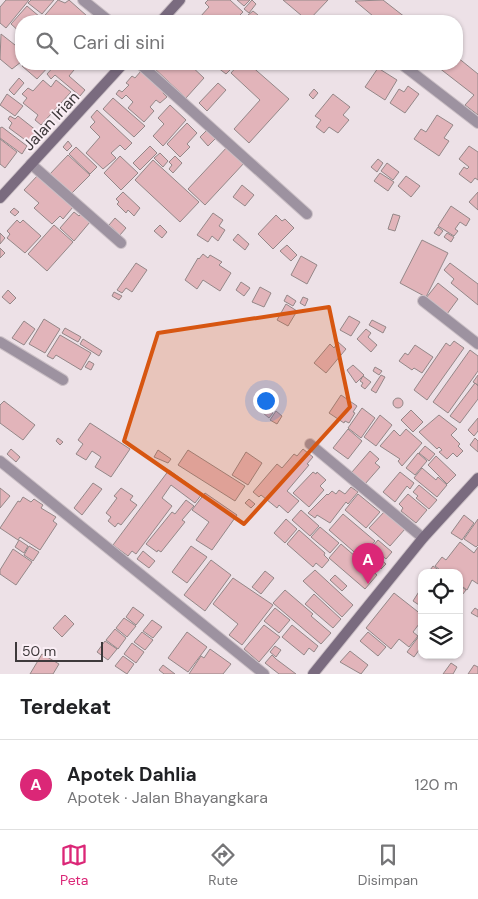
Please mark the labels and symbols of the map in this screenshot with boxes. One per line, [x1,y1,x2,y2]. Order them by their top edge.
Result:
street label: Jalan Irian [18,87,84,155]
your location [253,388,279,414]
pin: A [352,543,384,584]
scale bar [15,639,102,662]

